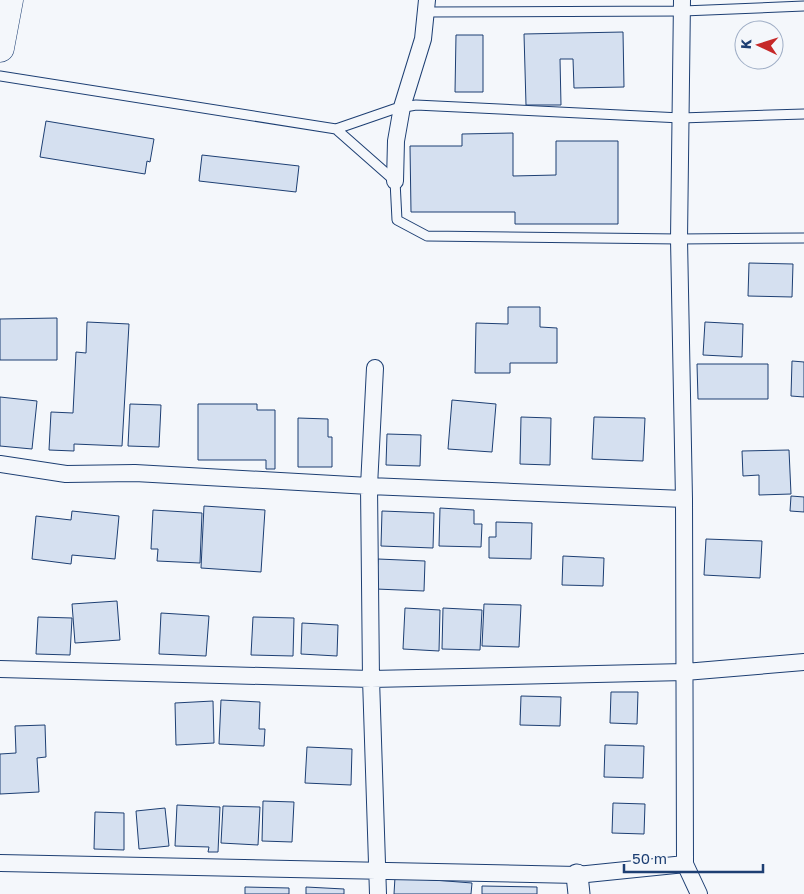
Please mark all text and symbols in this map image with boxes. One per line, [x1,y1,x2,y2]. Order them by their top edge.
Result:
north arrow [734,20,784,70]
text: K [737,38,754,50]
scale bar [624,842,763,874]
text: 50 m [632,849,667,867]

